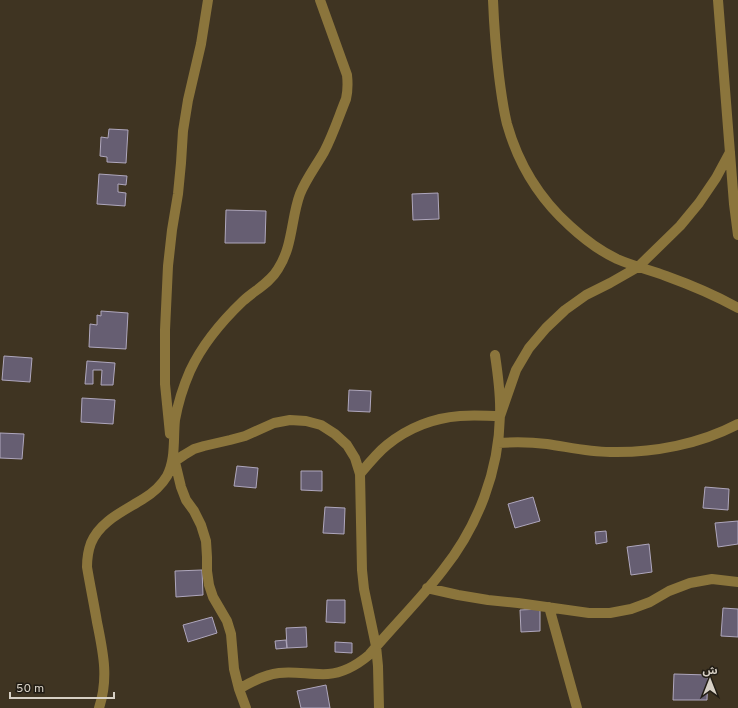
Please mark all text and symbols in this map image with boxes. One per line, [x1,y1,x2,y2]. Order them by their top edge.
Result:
north arrow [690,660,730,700]
text: ش [702,664,718,678]
scale bar [10,674,114,700]
text: 50 m [16,681,44,697]

